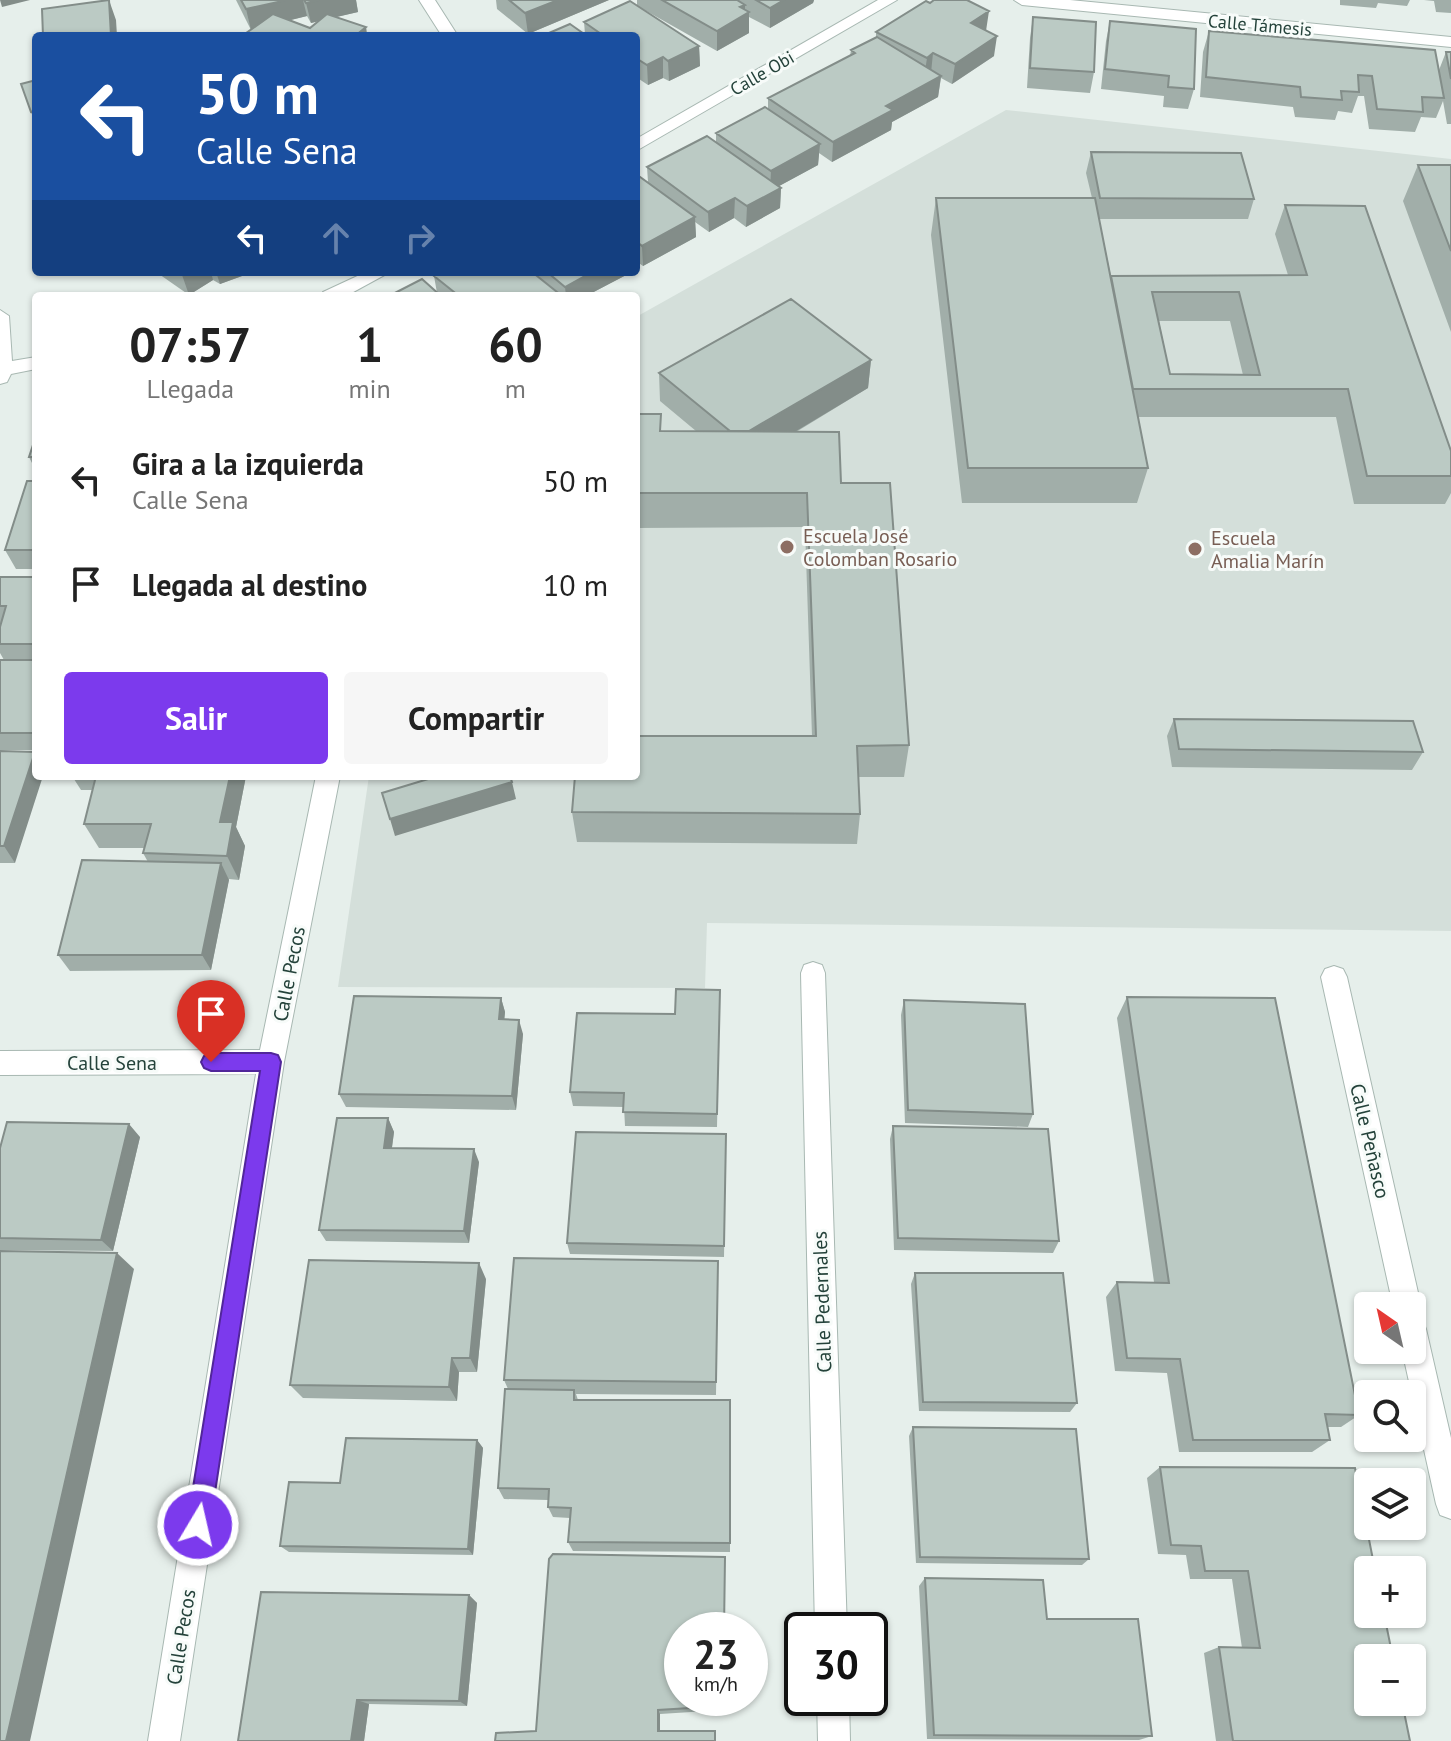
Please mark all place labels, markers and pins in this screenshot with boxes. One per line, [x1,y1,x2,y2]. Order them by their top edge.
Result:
place label: Escuela José Colomban Rosario [803,523,957,572]
place label: Escuela Amalia Marín [1211,525,1324,574]
marker: Escuela José Colomban Rosario [778,538,796,556]
marker: Escuela Amalia Marín [1186,540,1204,558]
pin [177,980,245,1062]

